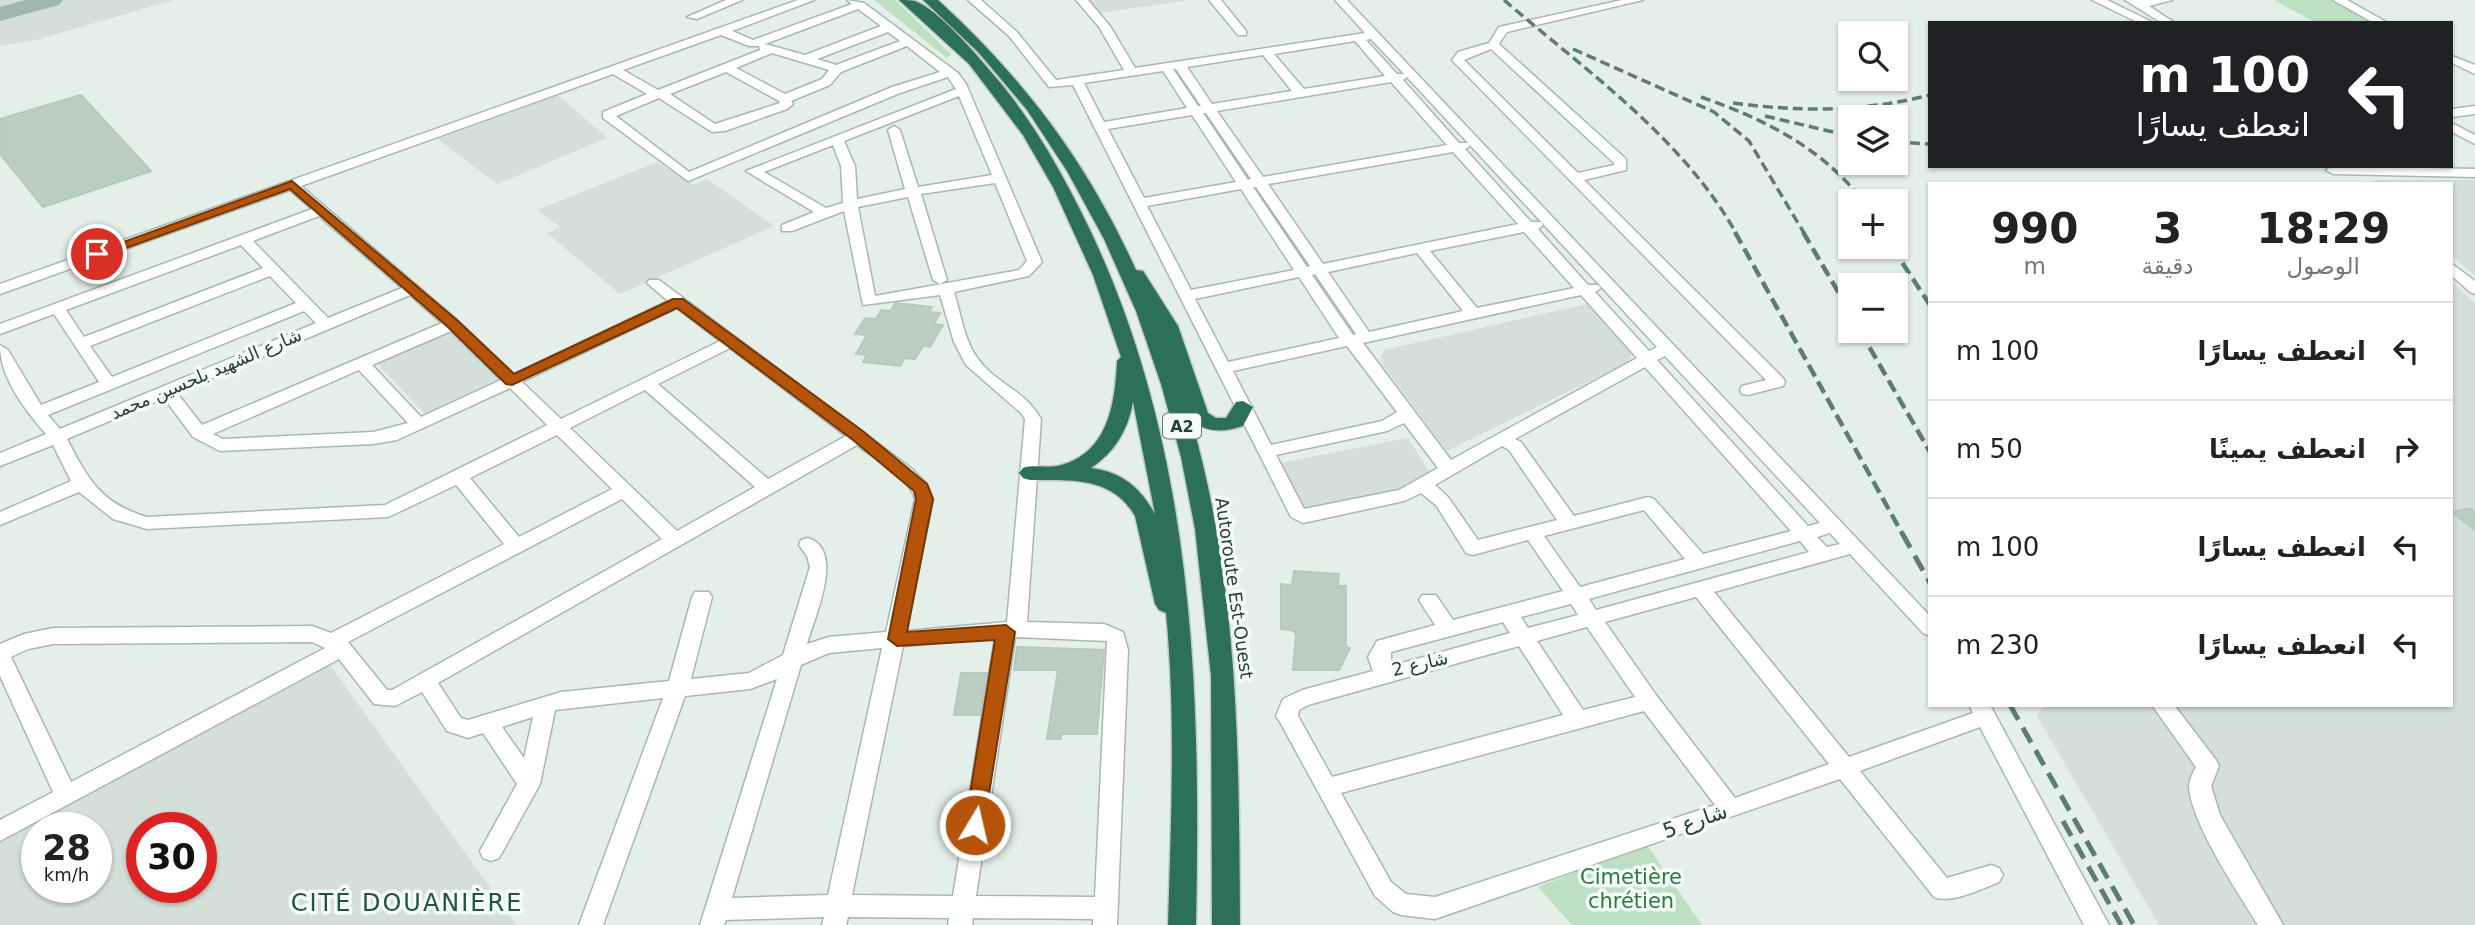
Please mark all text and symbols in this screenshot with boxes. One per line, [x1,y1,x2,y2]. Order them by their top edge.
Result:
map controls [1838,21,1908,343]
button: search [1838,21,1908,91]
text: 100 m [2140,47,2310,104]
icon: left [2334,49,2425,140]
button: layers [1838,105,1908,175]
text: انعطف يسارًا [2136,106,2310,144]
button: + [1838,189,1908,259]
text: 990 [1991,204,2079,253]
text: 3 [2153,204,2182,253]
text: 18:29 [2256,204,2390,253]
pin [67,224,127,284]
icon: arrive [78,235,116,273]
text: m [2024,253,2046,279]
text: دقيقة [2141,253,2194,279]
text: الوصول [2287,253,2360,279]
button: − [1838,273,1908,343]
street label: شارع الشهيد بلحسين محمد [107,324,305,424]
icon: left [2387,332,2425,370]
text: 100 m [1956,336,2039,366]
text: انعطف يسارًا [2197,336,2366,366]
road number: A2 [1163,414,1201,438]
icon: right [2387,430,2425,468]
text: 50 m [1956,434,2023,464]
text: انعطف يمينًا [2209,434,2366,464]
street label: Autoroute Est-Ouest [1211,496,1258,680]
icon: left [2387,528,2425,566]
text: 100 m [1956,532,2039,562]
text: انعطف يسارًا [2197,532,2366,562]
icon: left [2387,626,2425,664]
text: 230 m [1956,630,2039,660]
text: انعطف يسارًا [2197,630,2366,660]
street label: شارع 2 [1390,647,1450,681]
position arrow [938,788,1012,862]
street label: شارع 5 [1660,799,1730,843]
speed limit sign: 30 [126,812,217,903]
text: 28 [42,828,91,868]
text: km/h [44,864,89,885]
park label: Cimetière chrétien [1580,865,1682,913]
district label: CITÉ DOUANIÈRE [291,888,523,917]

